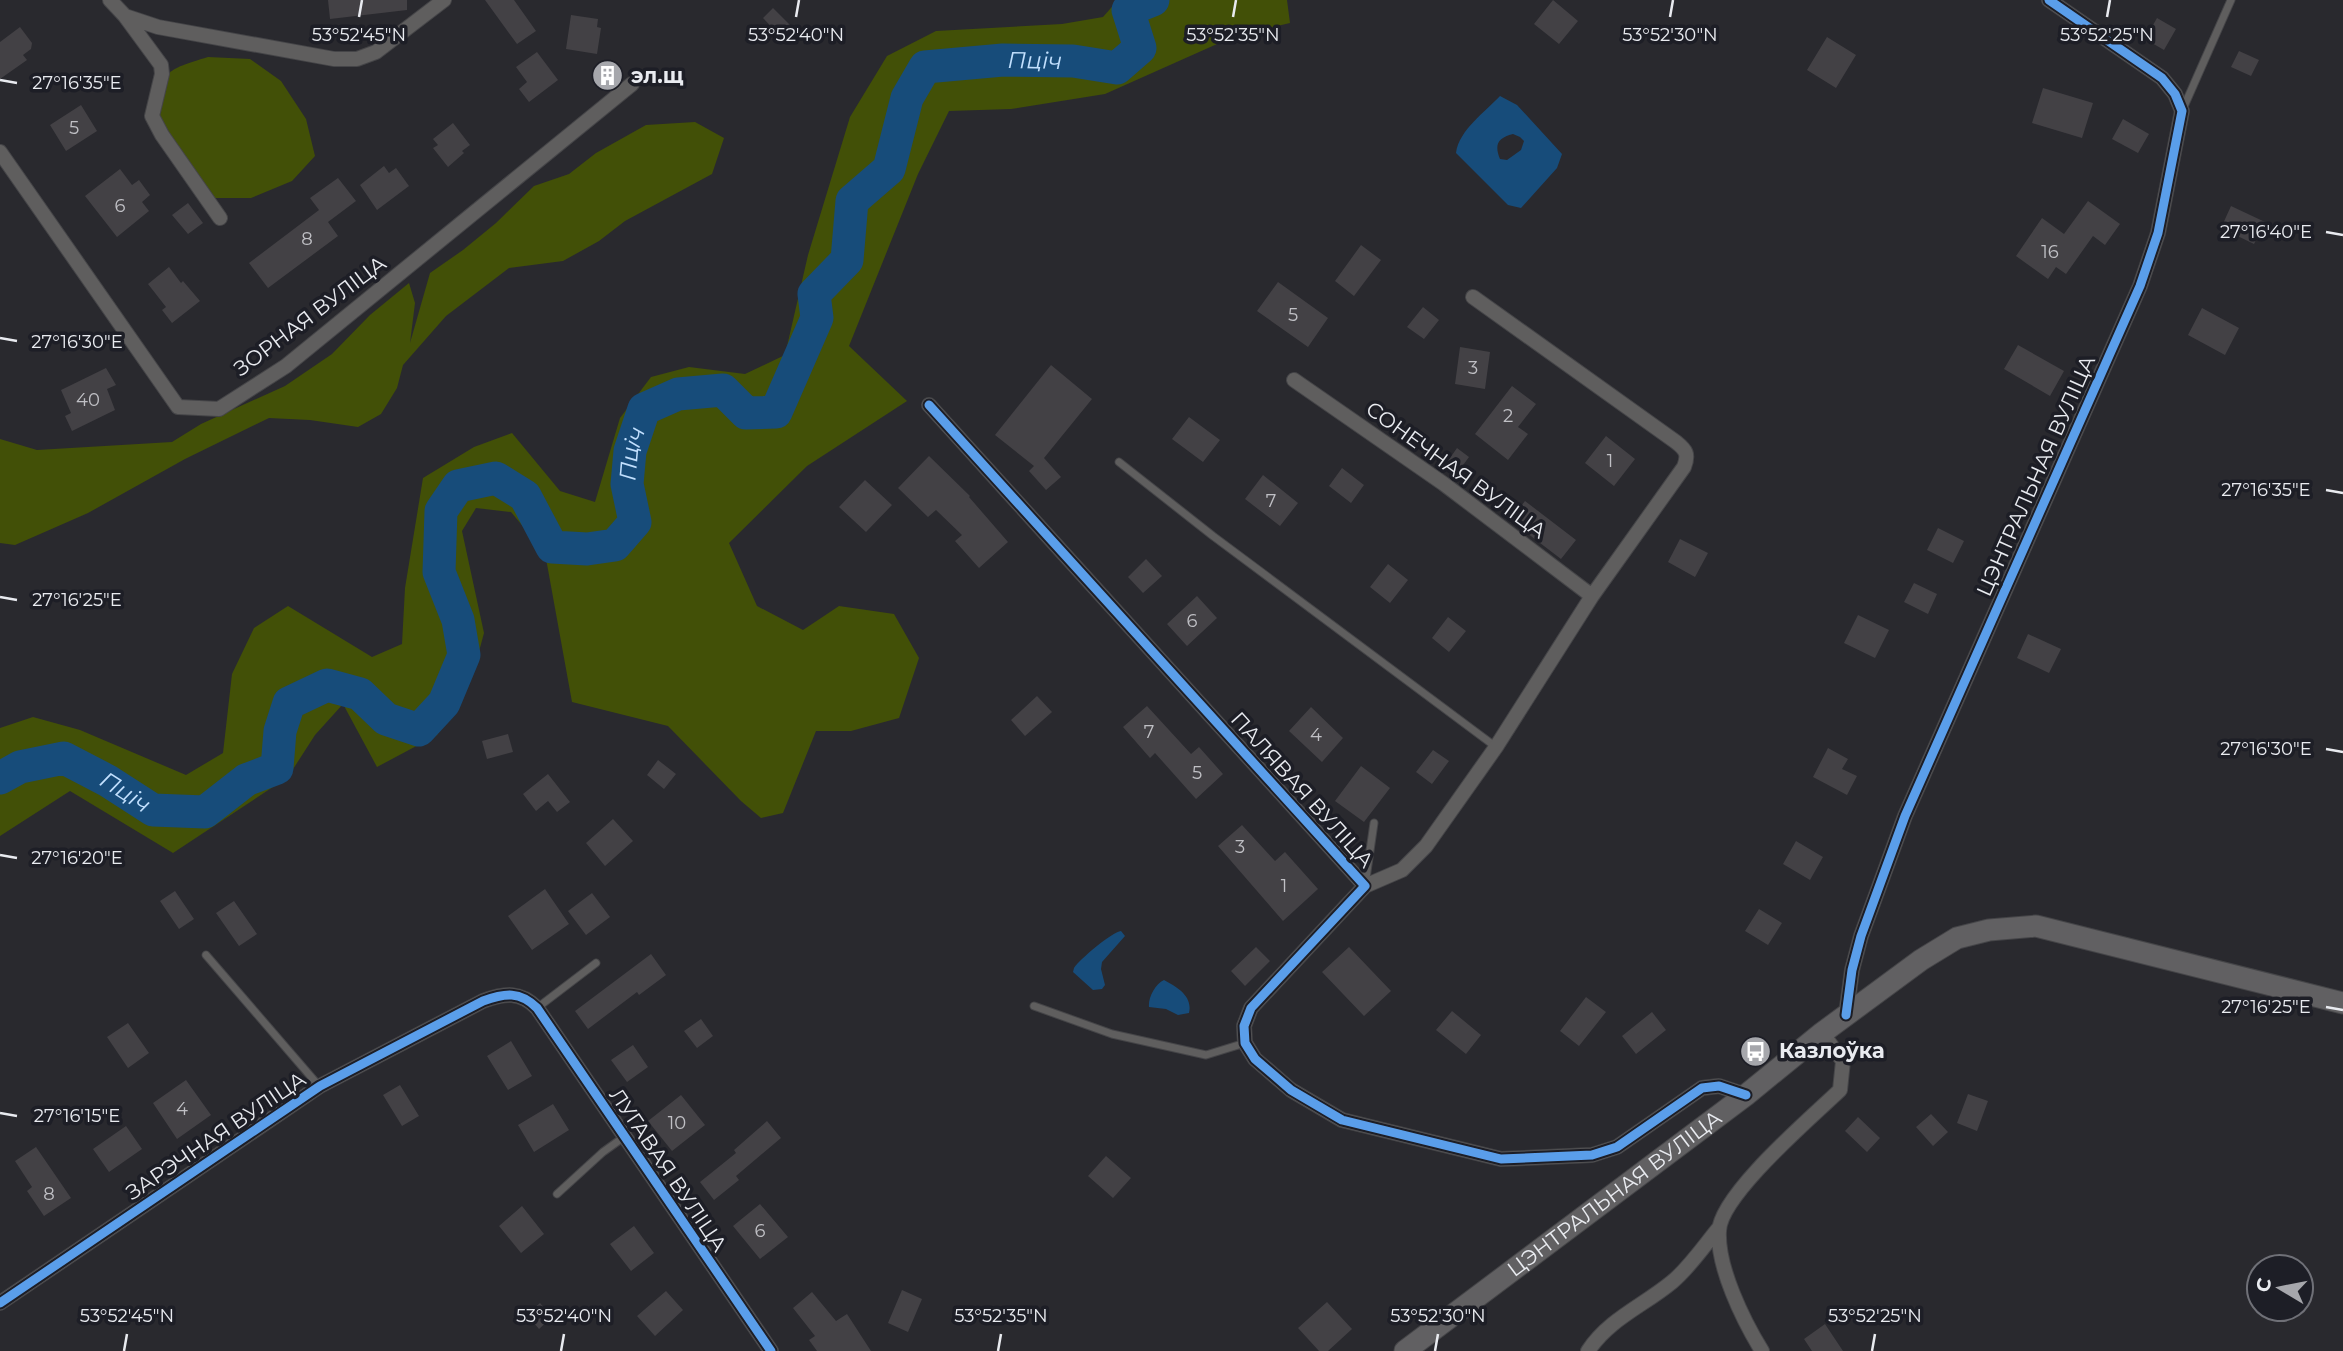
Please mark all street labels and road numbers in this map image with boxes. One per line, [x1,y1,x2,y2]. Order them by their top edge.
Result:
street label: ЗОРНАЯ ВУЛІЦА [229,250,391,381]
street label: ЦЭНТРАЛЬНАЯ ВУЛІЦА [1971,351,2100,600]
street label: СОНЕЧНАЯ ВУЛІЦА [1361,396,1552,544]
street label: ПАЛЯВАЯ ВУЛІЦА [1226,707,1379,873]
street label: ЗАРЭЧНАЯ ВУЛІЦА [121,1066,311,1205]
street label: ЛУГАВАЯ ВУЛІЦА [604,1083,733,1256]
street label: ЦЭНТРАЛЬНАЯ ВУЛІЦА [1502,1105,1726,1282]

